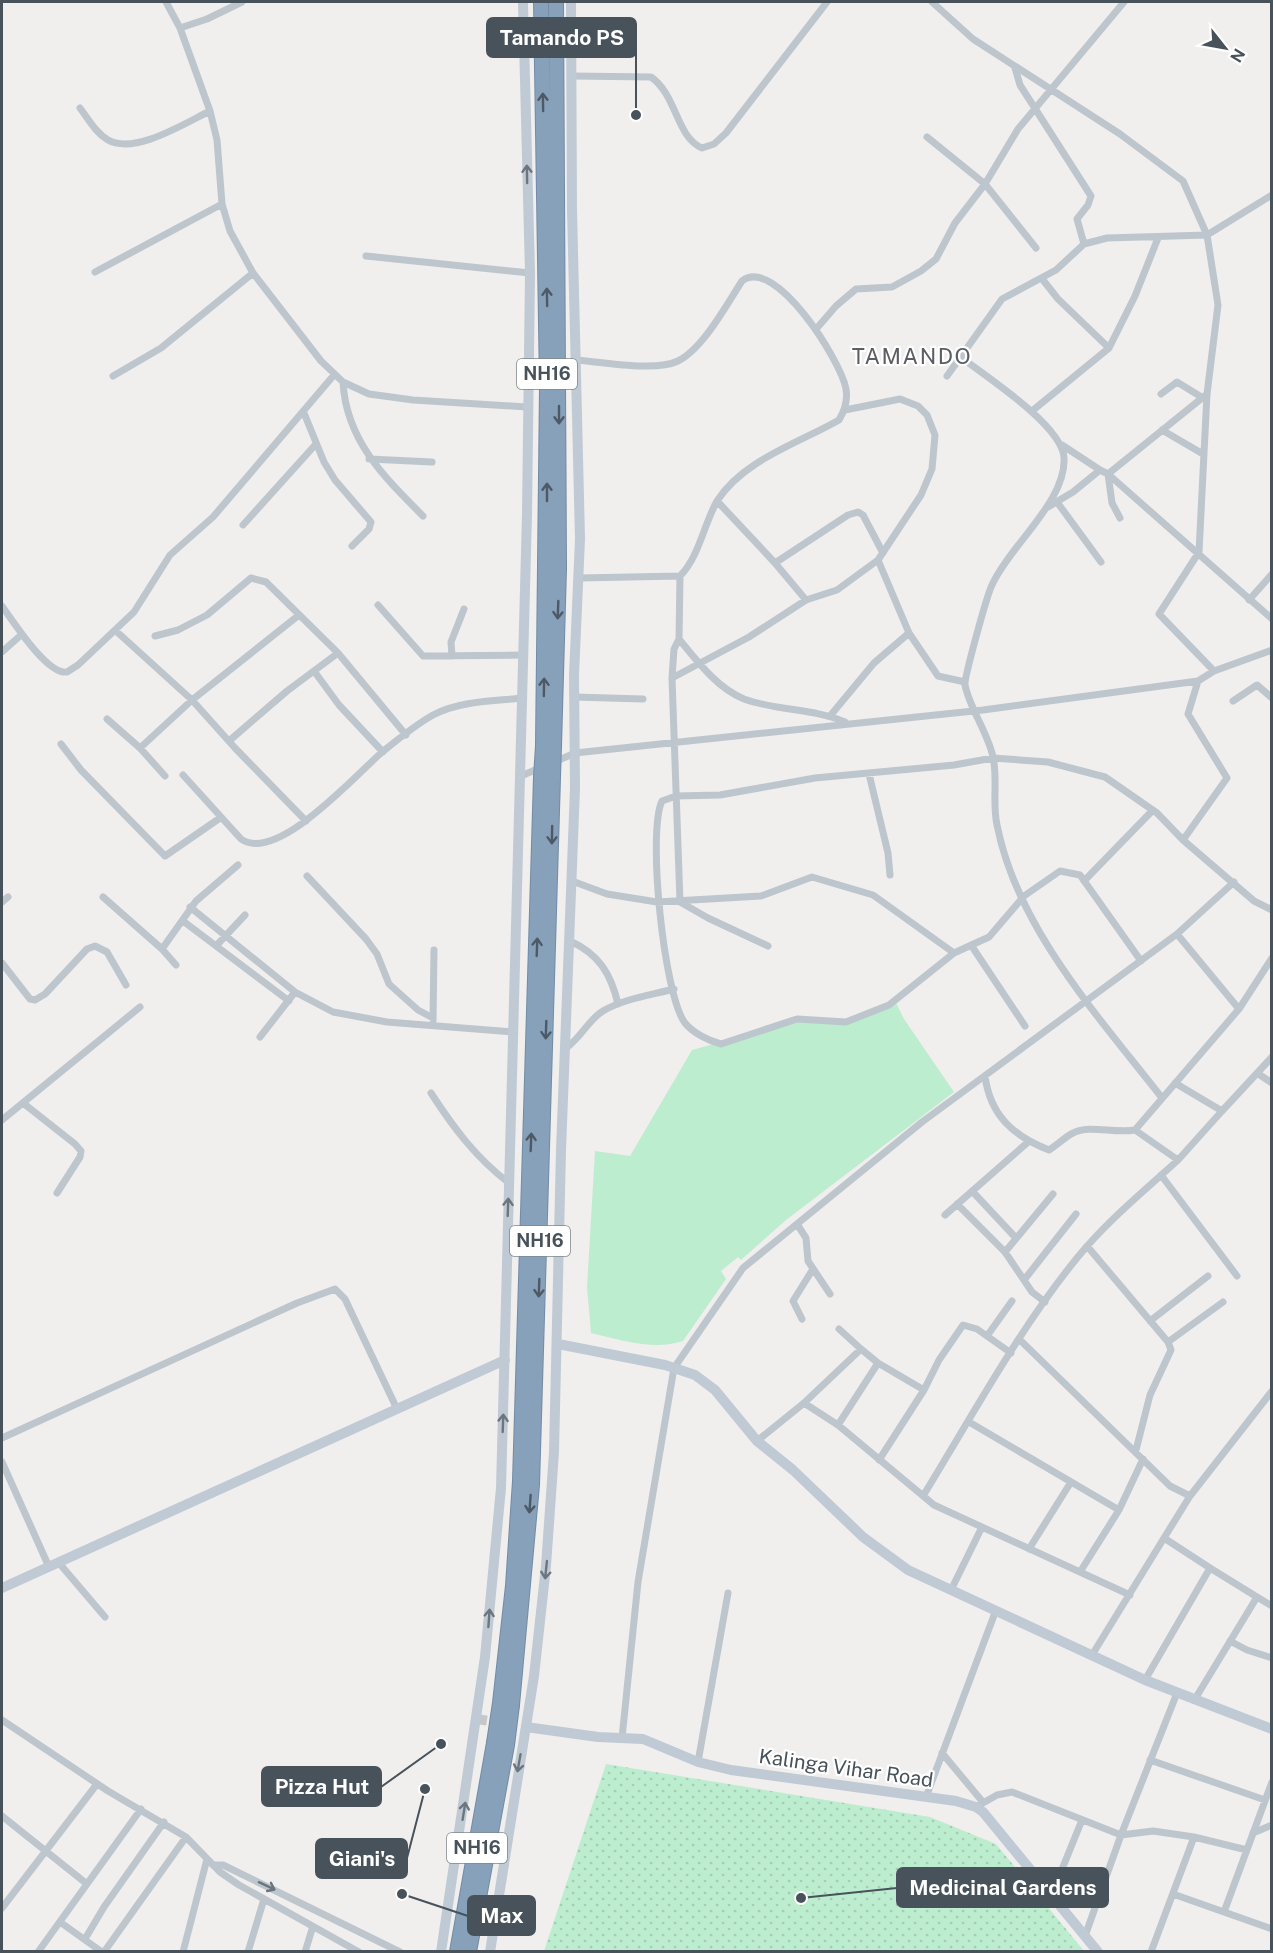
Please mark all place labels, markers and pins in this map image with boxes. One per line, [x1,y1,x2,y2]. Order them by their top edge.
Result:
callout: Tamando PS [487,18,636,57]
callout: Pizza Hut [262,1767,381,1806]
callout: Giani's [316,1839,407,1878]
callout: Medicinal Gardens [897,1868,1108,1907]
callout: Max [468,1896,535,1935]

